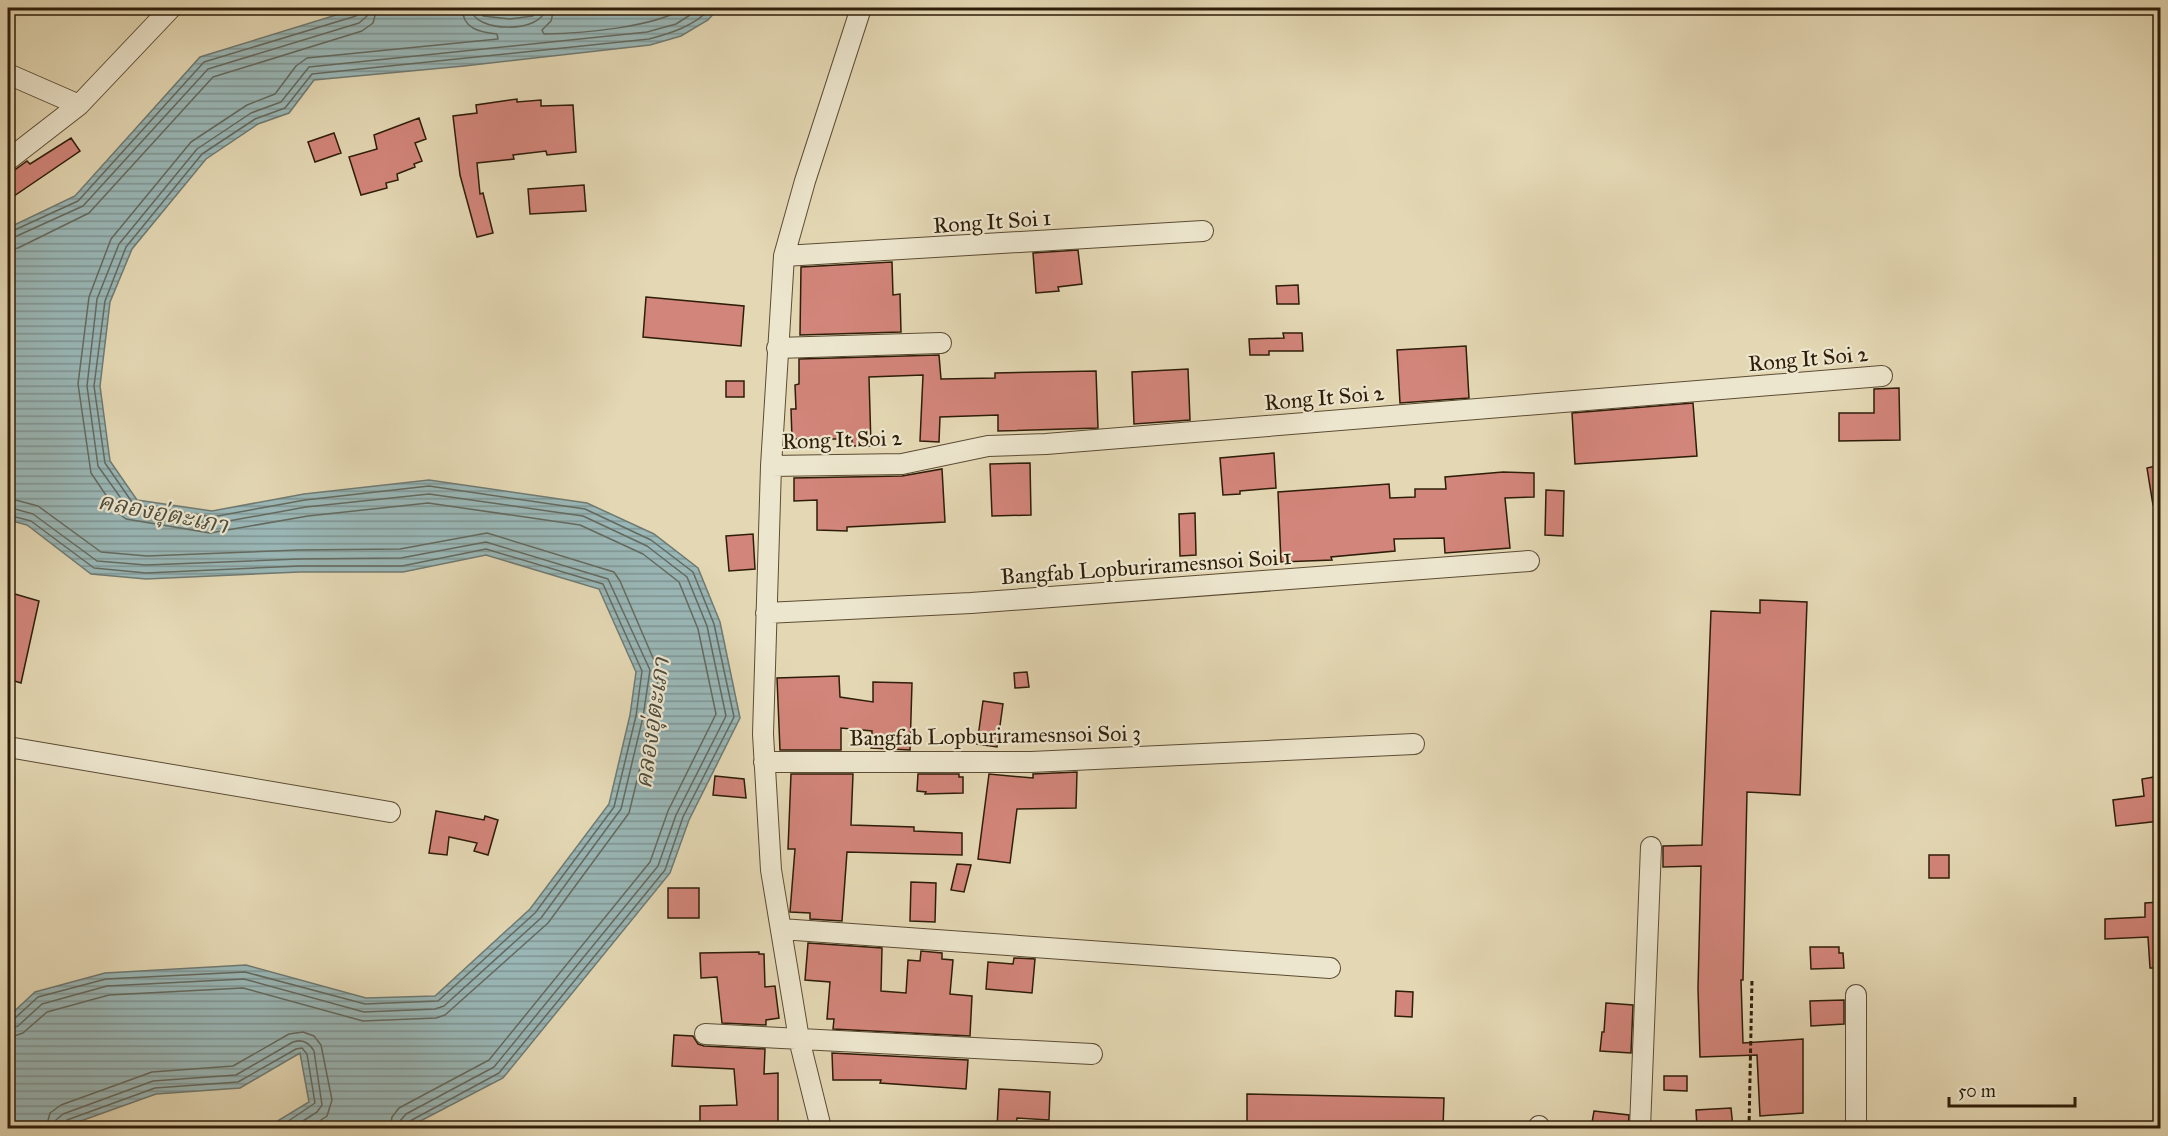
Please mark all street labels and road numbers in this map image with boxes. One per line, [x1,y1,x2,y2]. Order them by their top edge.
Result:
street label: Rong It Soi 1 [932,204,1052,239]
street label: Rong It Soi 2 [1747,340,1869,377]
street label: Rong It Soi 2 [1263,379,1385,416]
street label: Rong It Soi 2 [781,424,903,455]
street label: Bangfab Lopburiramesnsoi Soi 1 [1000,543,1293,590]
street label: Bangfab Lopburiramesnsoi Soi 3 [849,719,1141,752]

